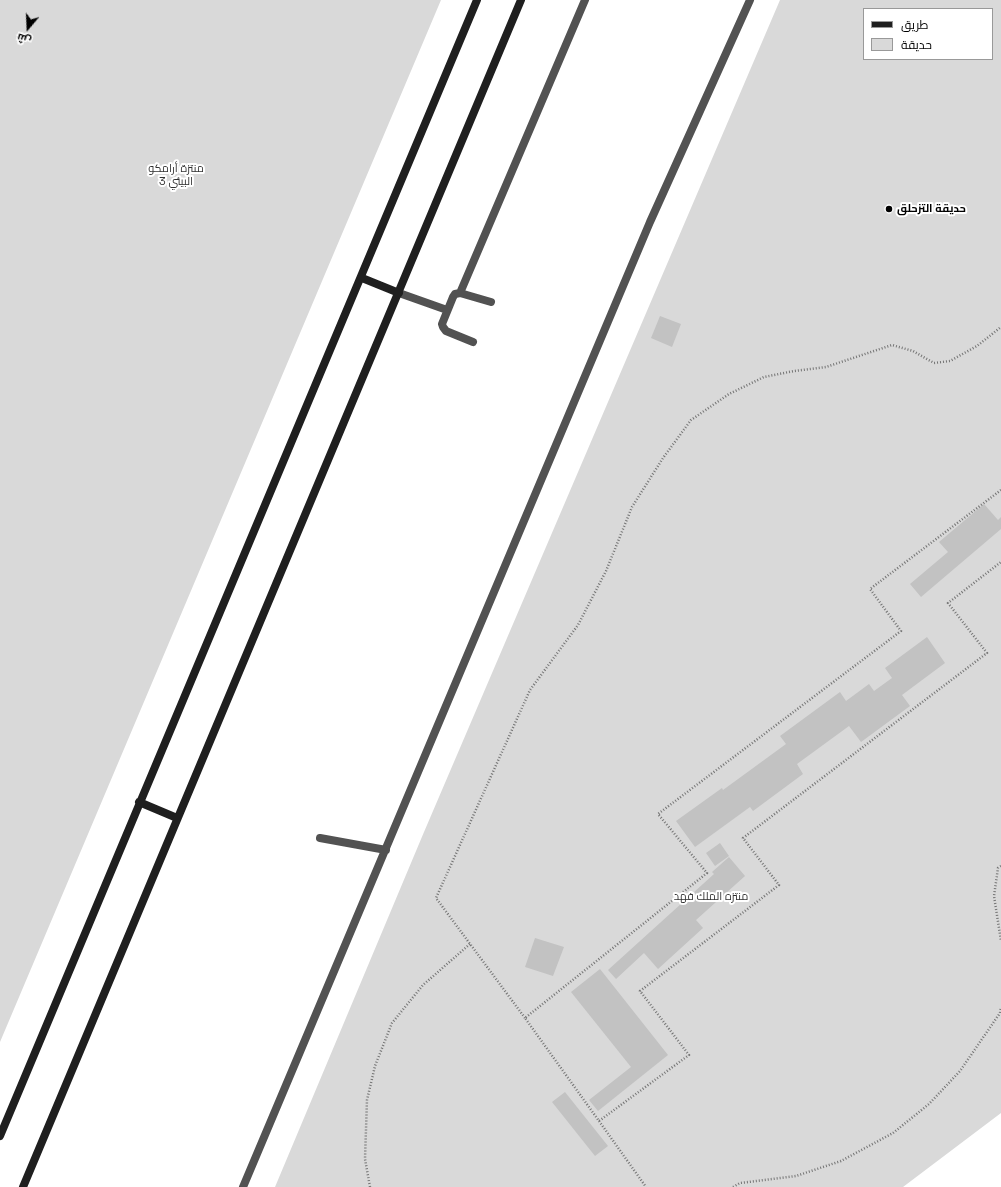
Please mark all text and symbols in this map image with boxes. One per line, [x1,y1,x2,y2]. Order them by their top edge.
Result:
north arrow [8,8,48,48]
legend [863,8,993,60]
text: طريق [901,17,928,33]
text: ش [15,30,33,48]
text: حديقة [901,37,932,53]
park label: منتزة أرامكو البيئي 3 [148,162,204,188]
place label: حديقة التزحلق [897,202,966,216]
marker: حديقة التزحلق [884,204,894,214]
park label: منتزه الملك فهد [674,890,748,904]

